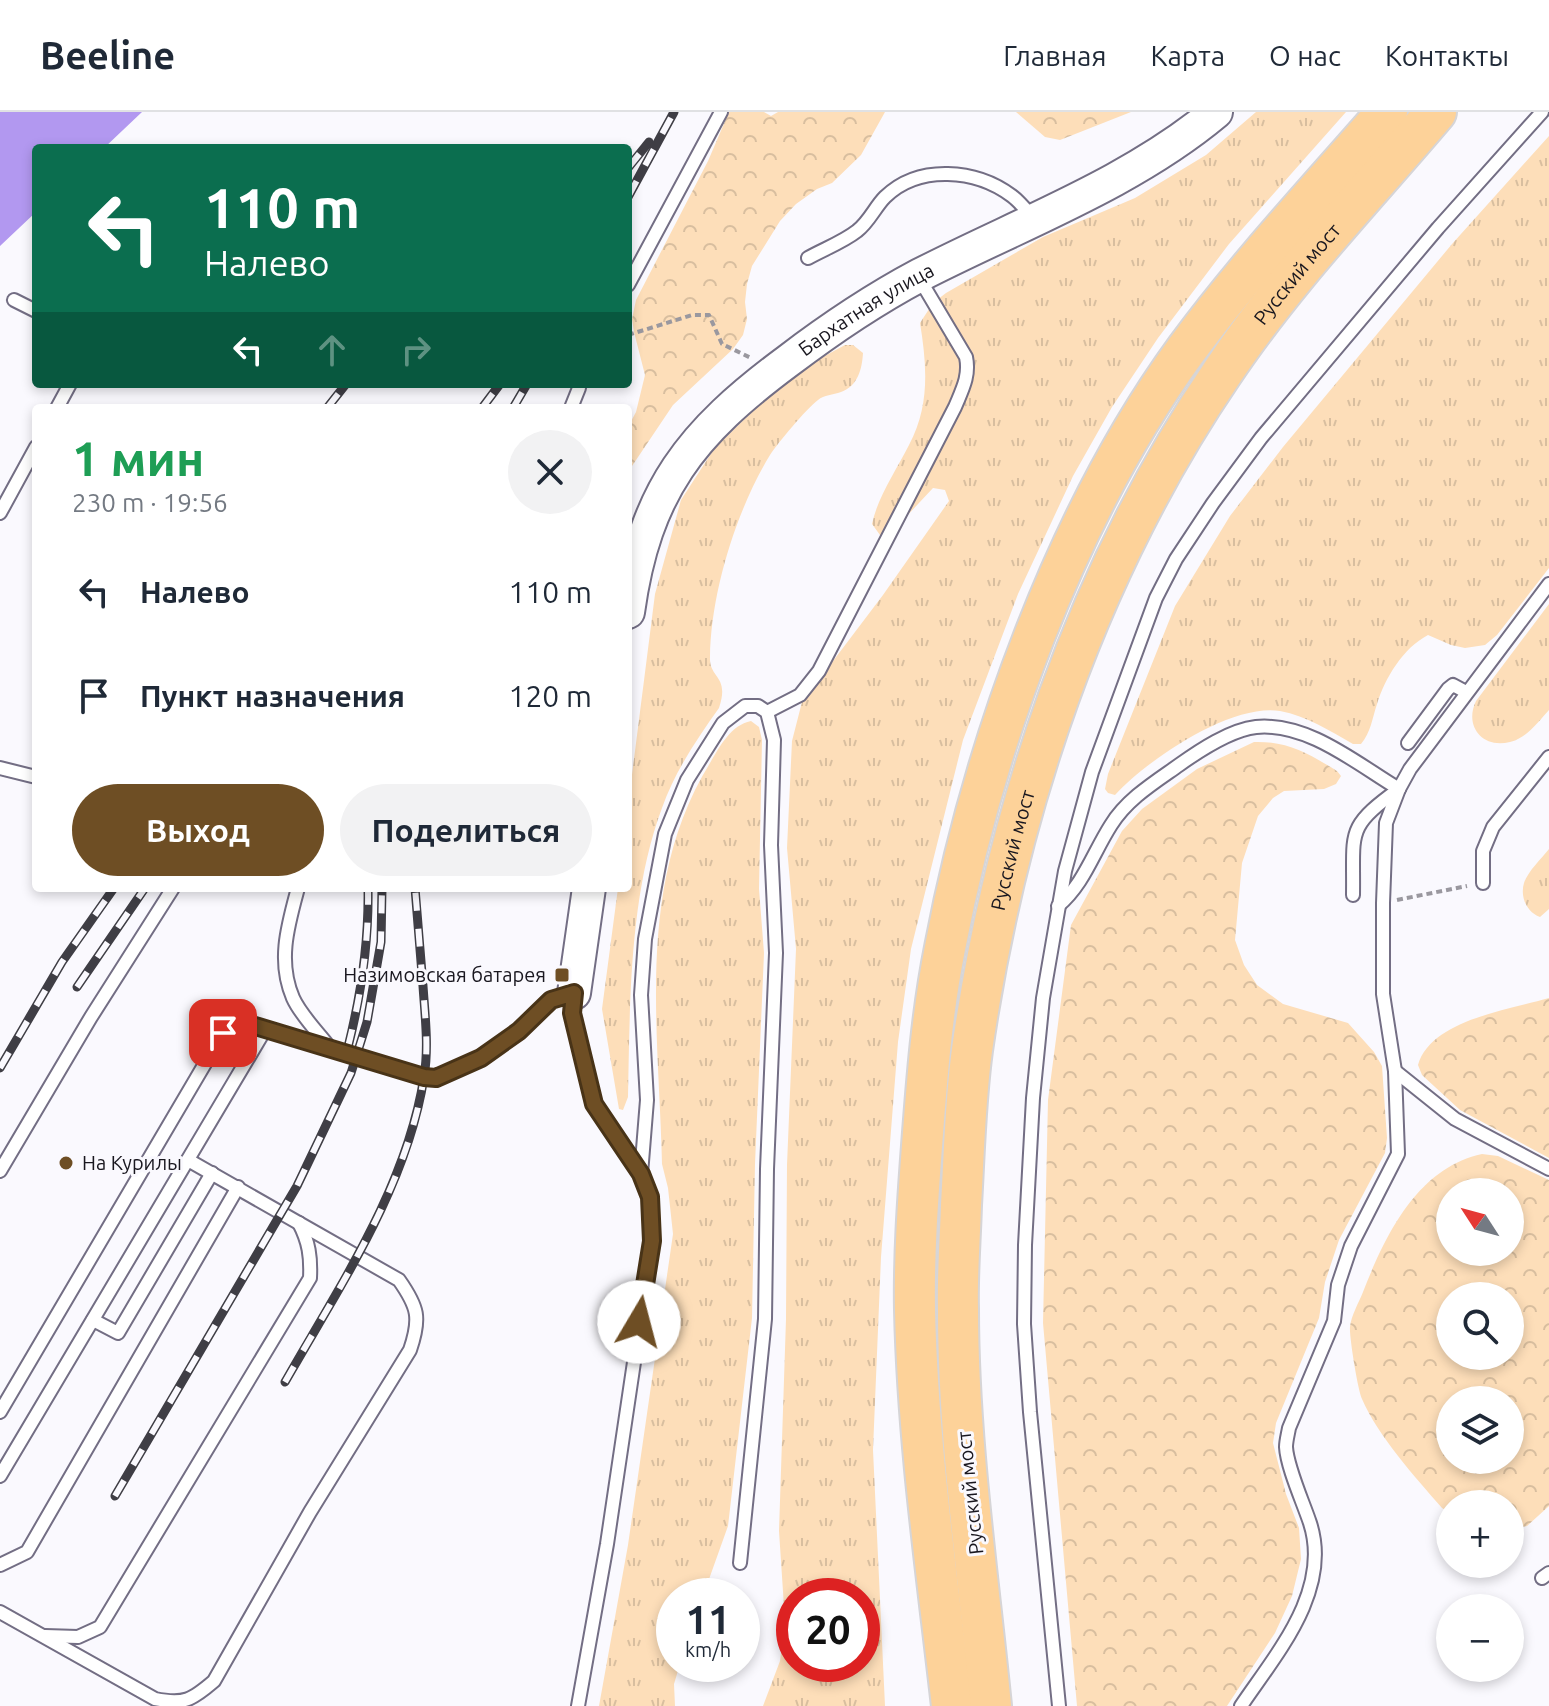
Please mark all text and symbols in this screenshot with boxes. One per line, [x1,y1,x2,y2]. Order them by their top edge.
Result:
text: Beeline [40,34,175,76]
text: Главная [1003,40,1106,71]
text: Карта [1150,40,1225,71]
text: О нас [1269,40,1341,71]
text: Контакты [1385,40,1509,71]
icon: left [72,176,176,280]
text: 110 m [204,176,360,239]
street label: Русский мост [1249,219,1345,329]
text: Налево [204,242,329,283]
street label: Бархатная улица [794,258,937,360]
icon: left [226,328,270,372]
icon: ahead [310,328,354,372]
icon: right [394,328,438,372]
button: close [508,430,592,514]
text: 1 мин [72,431,204,485]
text: 230 m · 19:56 [72,488,228,517]
icon: left [72,570,116,614]
text: Налево [140,575,250,609]
text: 110 m [508,575,592,609]
icon: arrive [72,674,116,718]
text: Пункт назначения [140,679,405,713]
text: 120 m [508,679,592,713]
button: Выход [72,784,324,876]
button: Поделиться [340,784,592,876]
street label: Русский мост [986,787,1039,913]
place label: Назимовская батарея [343,963,546,986]
marker: Назимовская батарея [553,966,571,984]
pin [189,999,257,1067]
icon: arrive [201,1011,245,1055]
place label: На Курилы [82,1151,182,1174]
marker: На Курилы [57,1154,75,1172]
north arrow [1436,1178,1524,1266]
map controls [1436,1178,1524,1682]
position arrow [597,1280,681,1364]
button: search [1436,1282,1524,1370]
button: layers [1436,1386,1524,1474]
street label: Русский мост [952,1430,987,1556]
button: + [1436,1490,1524,1578]
speed limit sign: 20 [776,1578,880,1682]
button: − [1436,1594,1524,1682]
text: 11 [685,1597,731,1642]
text: km/h [685,1638,731,1661]

